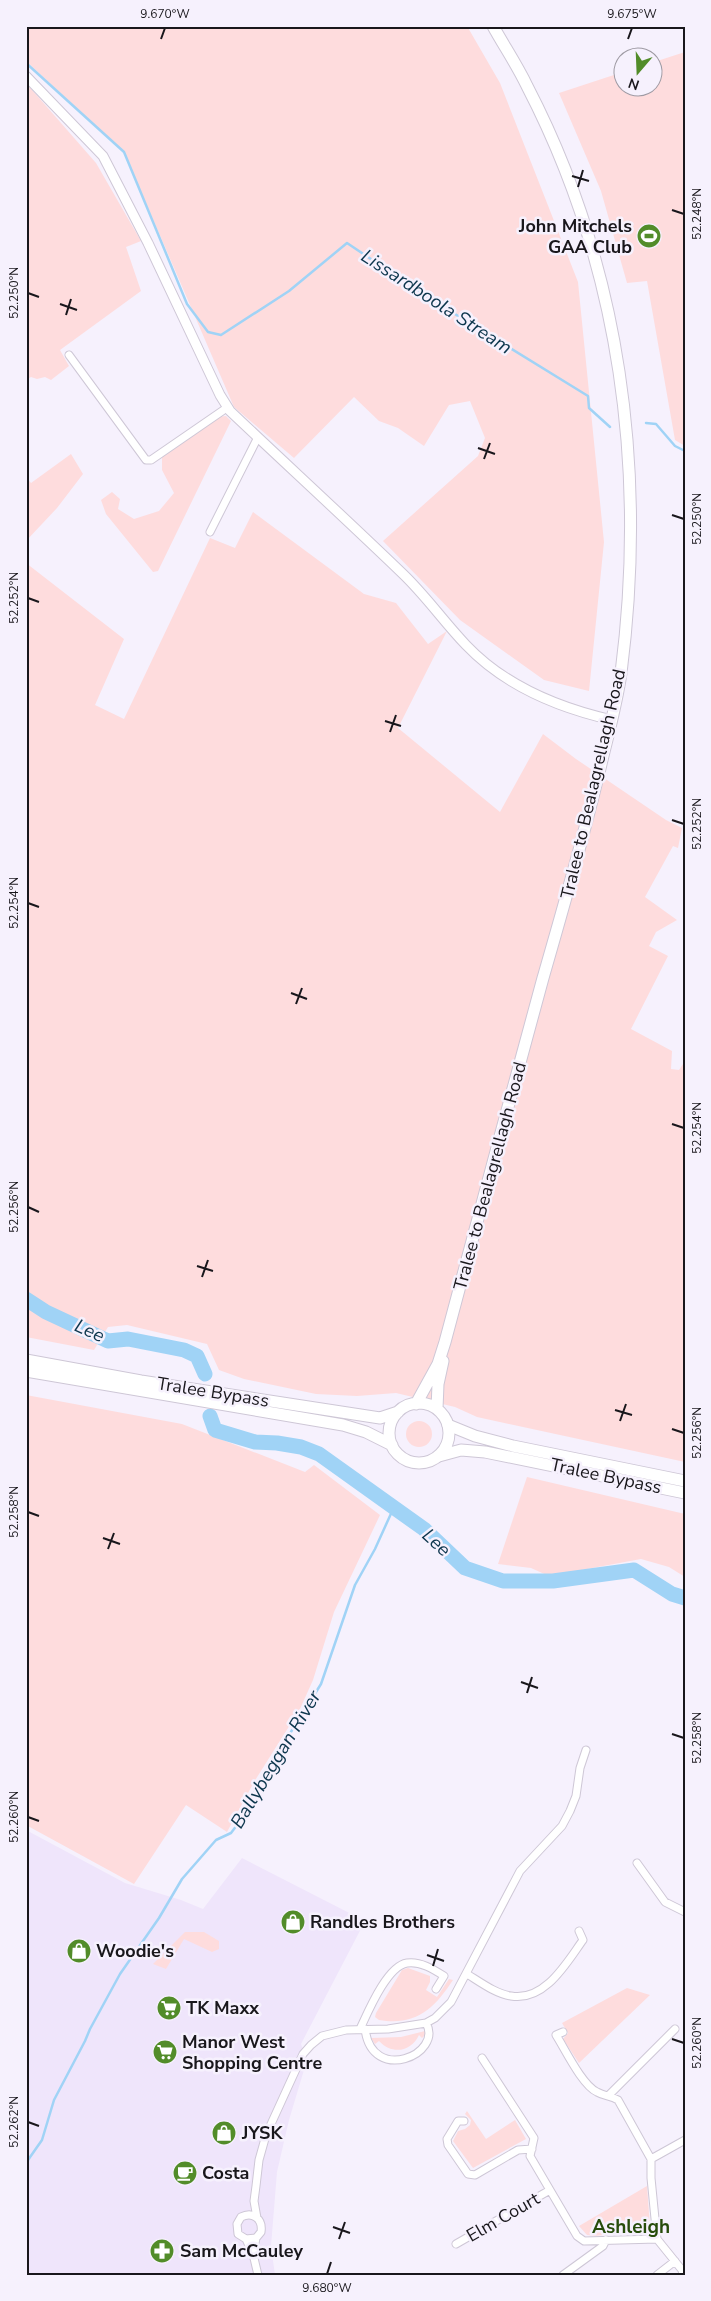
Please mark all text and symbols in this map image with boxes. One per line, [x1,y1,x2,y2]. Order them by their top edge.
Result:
text: 9.670°W [140,6,190,22]
text: 9.675°W [607,6,657,22]
north arrow [614,48,664,98]
text: N [626,73,642,95]
text: 52.248°N [689,188,705,240]
place label: John Mitchels GAA Club [518,214,632,259]
sports icon: John Mitchels GAA Club [636,223,662,249]
water label: Lissardboola Stream [356,243,517,360]
text: 52.250°N [6,267,22,319]
text: 52.250°N [689,493,705,545]
text: 52.252°N [6,572,22,624]
street label: Tralee to Bealagrellagh Road [555,667,631,901]
text: 52.252°N [689,798,705,850]
text: 52.254°N [6,877,22,929]
street label: Tralee to Bealagrellagh Road [448,1059,532,1293]
text: 52.254°N [689,1102,705,1154]
text: 52.256°N [6,1181,22,1233]
water label: Lee [70,1313,109,1349]
street label: Tralee Bypass [155,1371,271,1413]
text: 52.256°N [689,1407,705,1459]
street label: Tralee Bypass [548,1453,664,1499]
text: 52.258°N [6,1486,22,1538]
water label: Lee [416,1523,456,1563]
water label: Ballybeggan River [224,1685,328,1833]
text: 52.258°N [689,1712,705,1764]
text: 52.260°N [6,1791,22,1843]
shop icon: Randles Brothers [280,1909,306,1935]
place label: Randles Brothers [310,1910,455,1934]
shop icon: Woodie's [66,1938,92,1964]
place label: Woodie's [96,1939,174,1963]
supermarket icon: TK Maxx [156,1995,182,2021]
place label: TK Maxx [186,1996,259,2020]
text: 52.260°N [689,2017,705,2069]
place label: Manor West Shopping Centre [182,2030,322,2075]
supermarket icon: Manor West Shopping Centre [152,2039,178,2065]
text: 52.262°N [6,2096,22,2148]
shop icon: JYSK [211,2120,237,2146]
place label: JYSK [241,2121,283,2145]
cafe icon: Costa [172,2160,198,2186]
place label: Costa [202,2161,249,2185]
street label: Elm Court [462,2186,545,2248]
district label: Ashleigh [592,2214,670,2240]
pharmacy icon: Sam McCauley [149,2238,175,2264]
place label: Sam McCauley [180,2239,303,2263]
text: 9.680°W [302,2280,352,2296]

